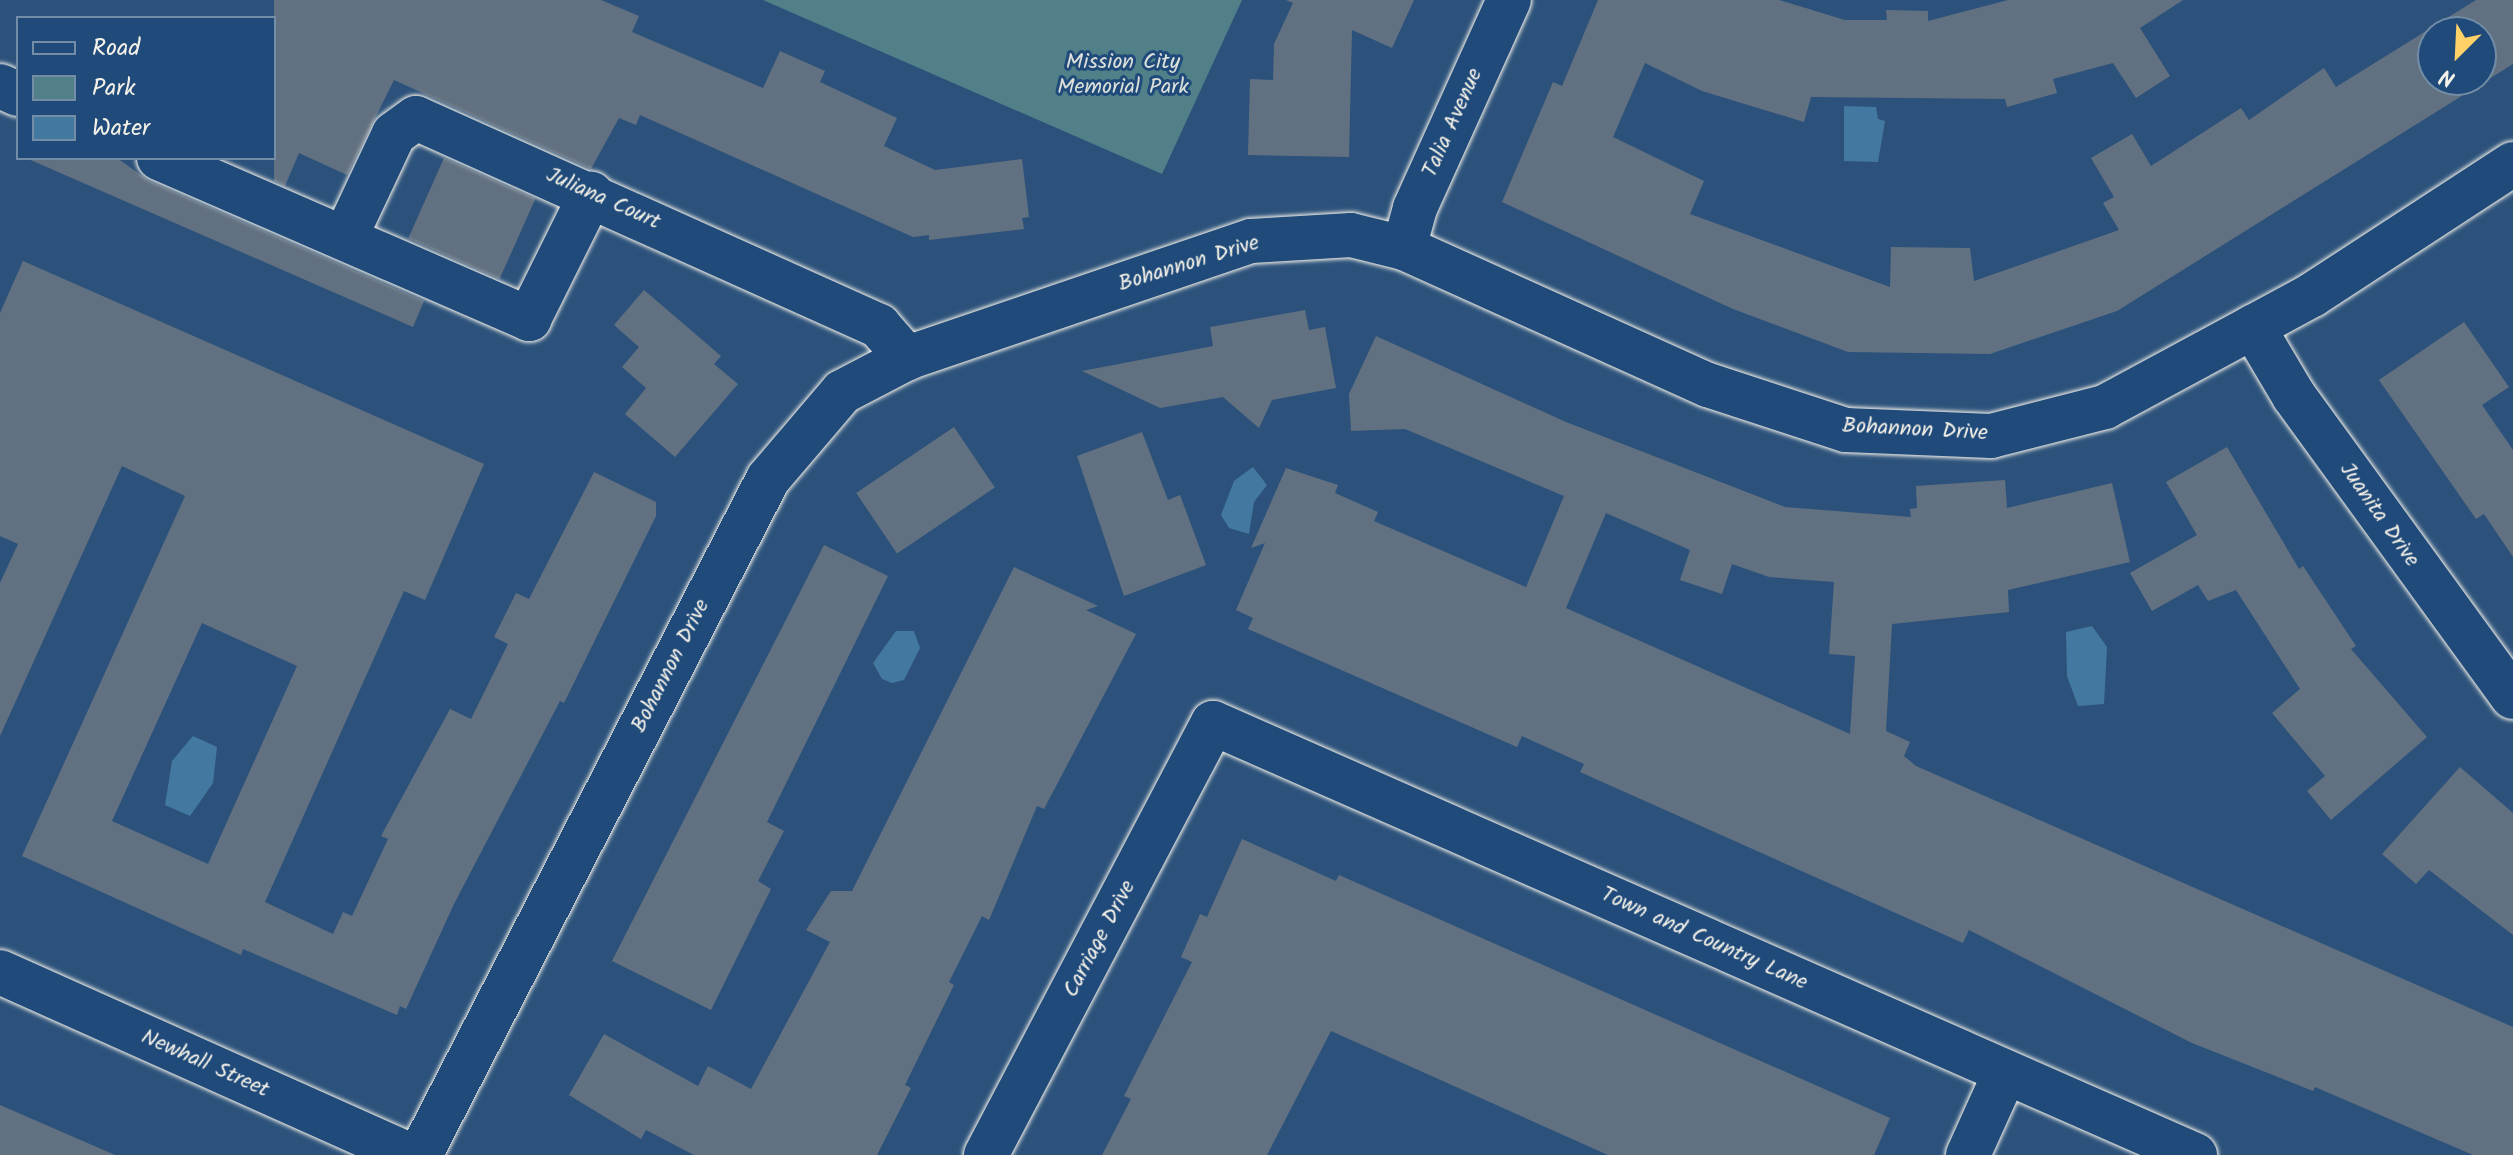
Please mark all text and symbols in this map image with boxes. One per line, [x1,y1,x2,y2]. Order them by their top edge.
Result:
legend [16,16,276,160]
north arrow [2417,16,2497,96]
text: Road [92,29,140,68]
park label: Mission City Memorial Park [1057,49,1189,100]
text: N [2434,58,2461,95]
street label: Talia Avenue [1417,64,1489,182]
text: Park [92,69,136,108]
text: Water [92,109,150,148]
street label: Juliana Court [542,162,664,236]
street label: Bohannon Drive [1115,230,1263,298]
street label: Bohannon Drive [1841,413,1989,447]
street label: Juanita Drive [2333,458,2425,572]
street label: Bohannon Drive [626,595,716,737]
street label: Carriage Drive [1058,876,1142,1002]
street label: Town and Country Lane [1597,882,1811,996]
street label: Newhall Street [137,1024,273,1104]

